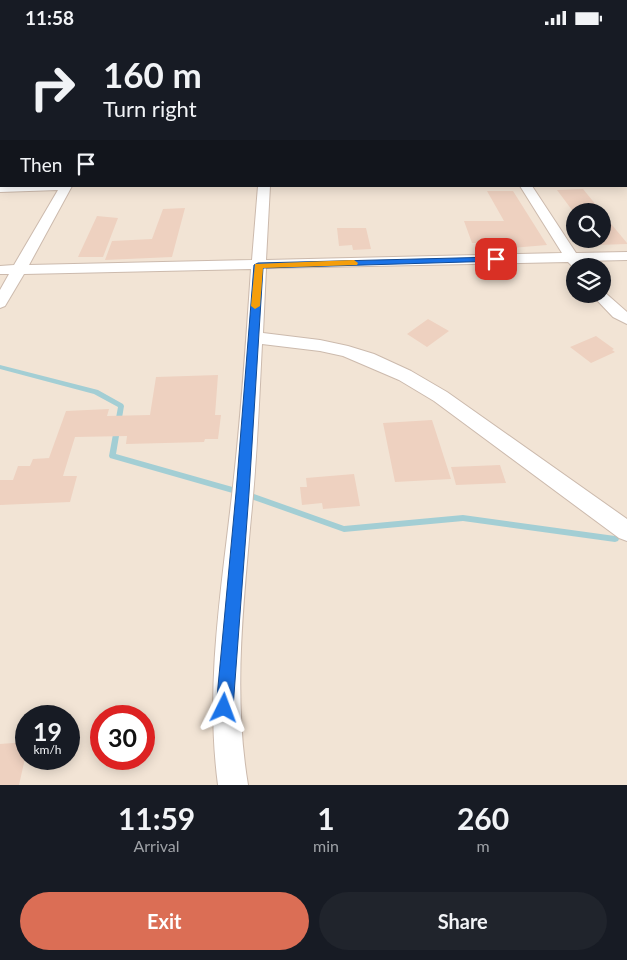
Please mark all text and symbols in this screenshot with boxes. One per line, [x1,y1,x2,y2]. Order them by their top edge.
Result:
text: 11:58 [25,6,74,29]
text: 160 m [103,53,202,95]
icon: right [20,55,85,120]
text: Turn right [103,95,197,122]
icon: arrive [72,150,100,178]
text: Then [20,153,62,176]
map controls [566,203,611,303]
button: search [566,203,611,248]
pin [475,238,517,280]
icon: arrive [482,245,510,273]
button: layers [566,258,611,303]
position arrow [197,681,249,733]
speed limit sign: 30 [90,705,155,770]
text: 19 [33,716,62,746]
text: km/h [33,742,62,757]
text: 11:59 [118,800,195,836]
text: 1 [317,800,335,836]
text: 260 [457,800,509,836]
text: Arrival [133,836,180,855]
text: min [313,836,339,855]
text: m [476,836,490,855]
button: Exit [20,892,309,950]
button: Share [319,892,607,950]

